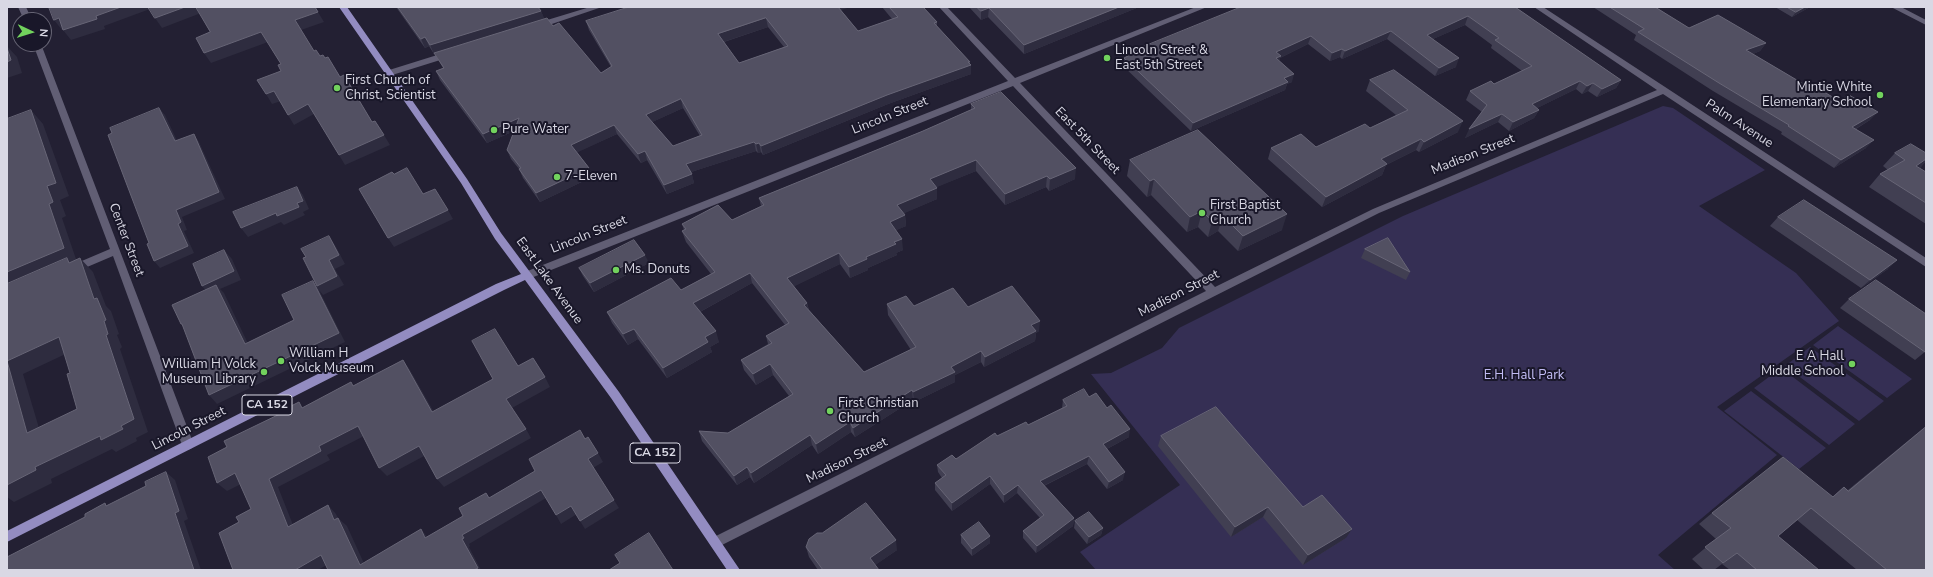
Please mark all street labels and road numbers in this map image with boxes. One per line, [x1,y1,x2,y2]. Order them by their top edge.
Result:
street label: Lincoln Street [850,94,930,138]
street label: Palm Avenue [1702,96,1776,152]
street label: East 5th Street [1051,104,1123,178]
street label: Madison Street [1429,131,1517,179]
street label: Center Street [105,201,147,279]
street label: Lincoln Street [549,213,629,257]
street label: East Lake Avenue [512,235,586,327]
street label: Madison Street [1136,267,1222,321]
road number: CA 152 [242,395,292,415]
street label: Lincoln Street [150,404,228,454]
street label: Madison Street [804,435,890,487]
road number: CA 152 [630,443,680,463]

